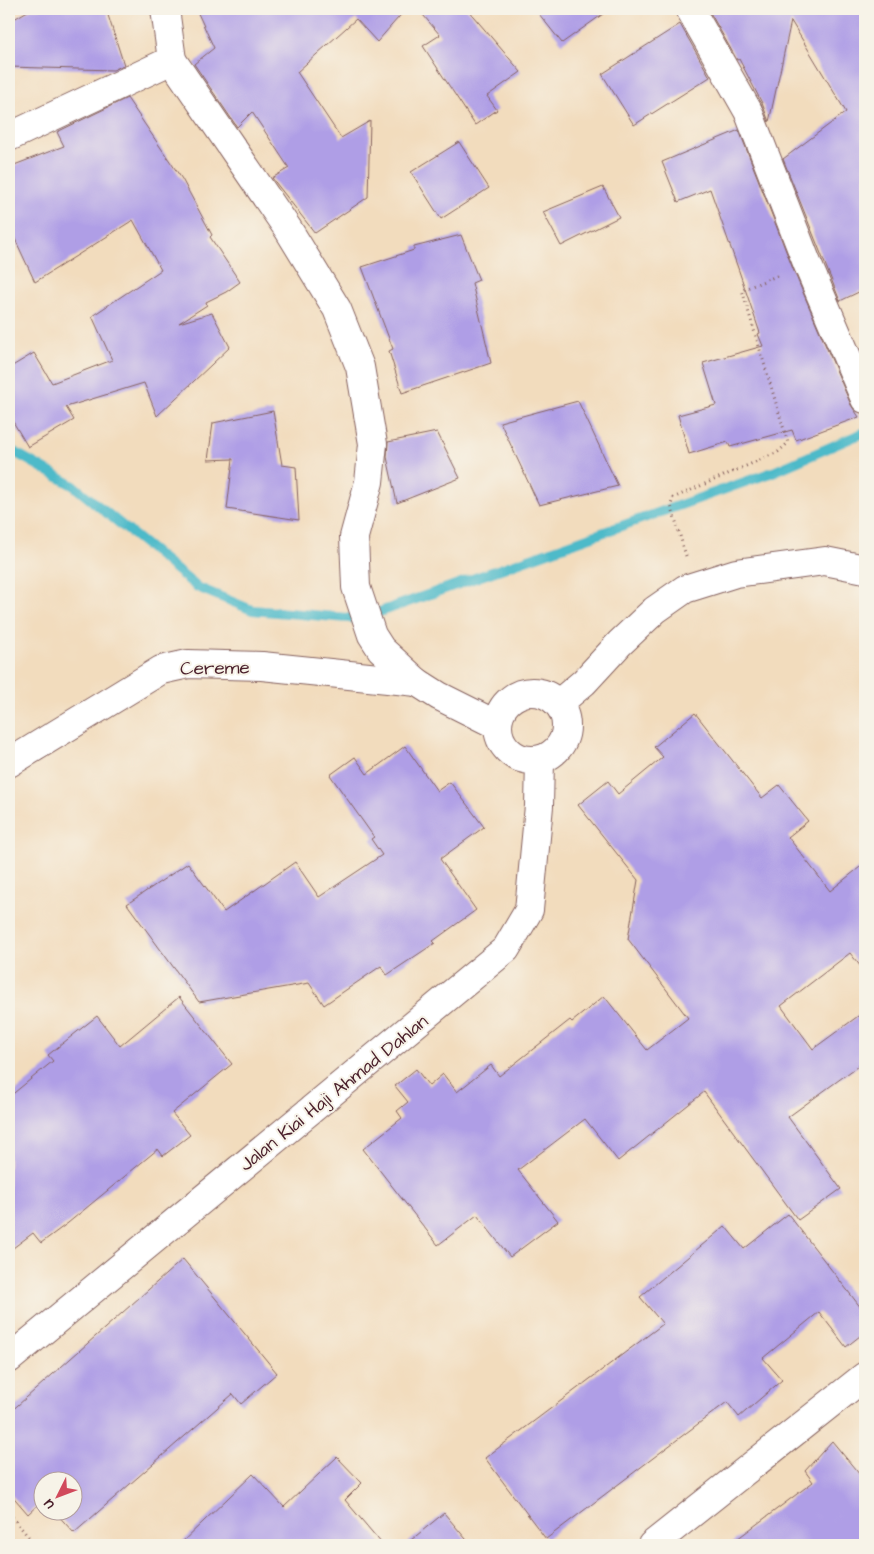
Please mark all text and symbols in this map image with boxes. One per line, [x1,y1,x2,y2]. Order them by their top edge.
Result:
street label: Cereme [180,654,250,683]
street label: Jalan Kiai Haji Ahmad Dahlan [234,1008,434,1178]
north arrow [32,1472,82,1522]
text: U [39,1494,59,1514]

